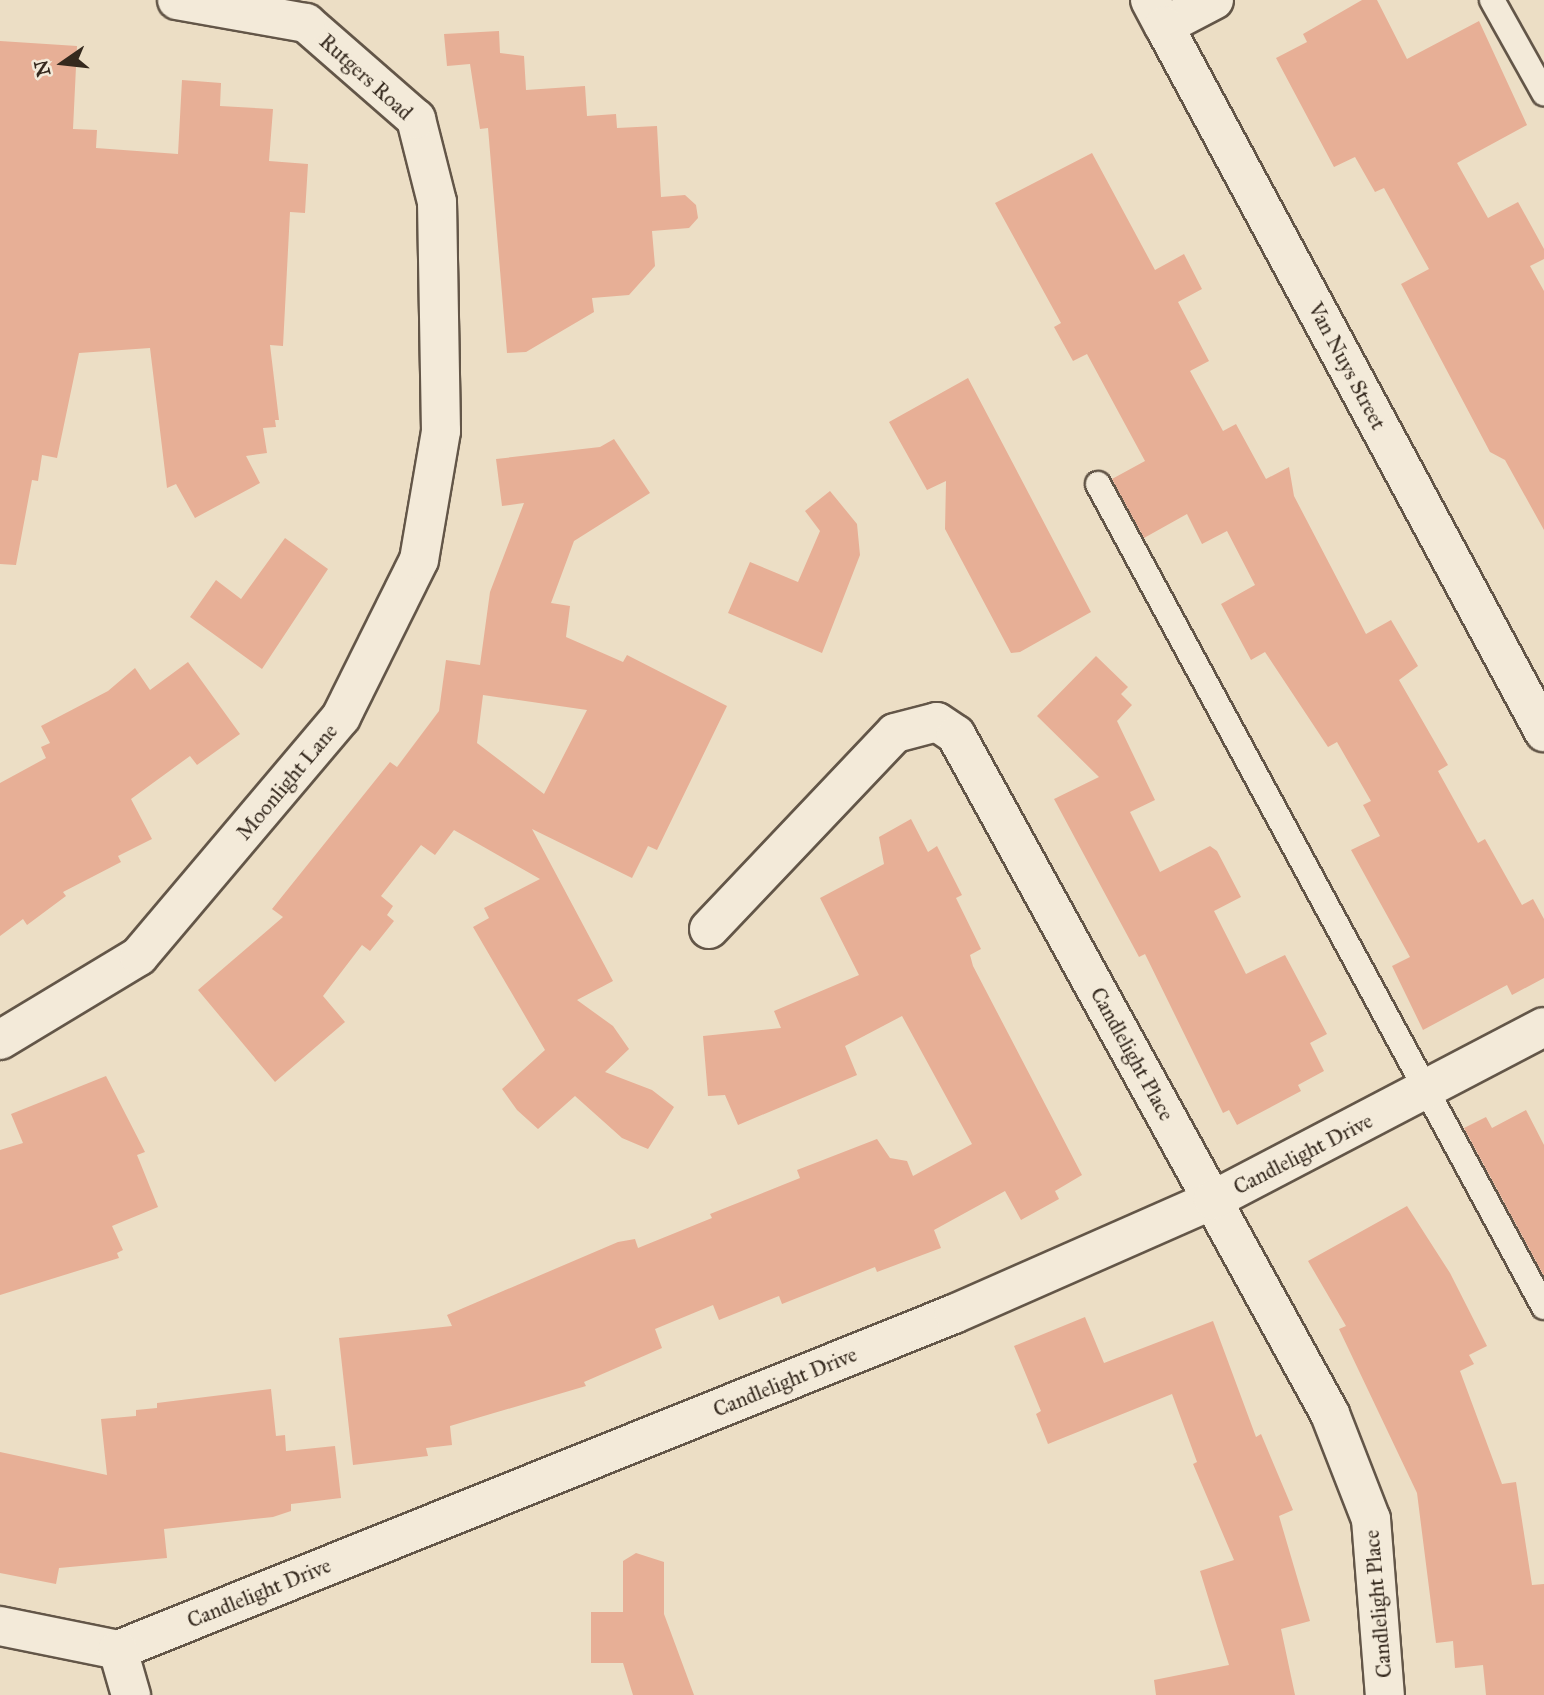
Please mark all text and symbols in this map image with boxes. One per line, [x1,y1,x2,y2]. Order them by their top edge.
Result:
north arrow [28,28,98,98]
street label: Rutgers Road [314,29,418,125]
text: N [29,58,55,79]
street label: Van Nuys Street [1303,298,1391,434]
street label: Moonlight Lane [231,719,343,845]
street label: Candlelight Place [1085,983,1179,1125]
street label: Candlelight Drive [1229,1108,1377,1200]
street label: Candlelight Drive [709,1342,861,1422]
street label: Candlelight Place [1359,1529,1397,1679]
street label: Candlelight Drive [183,1553,335,1633]

